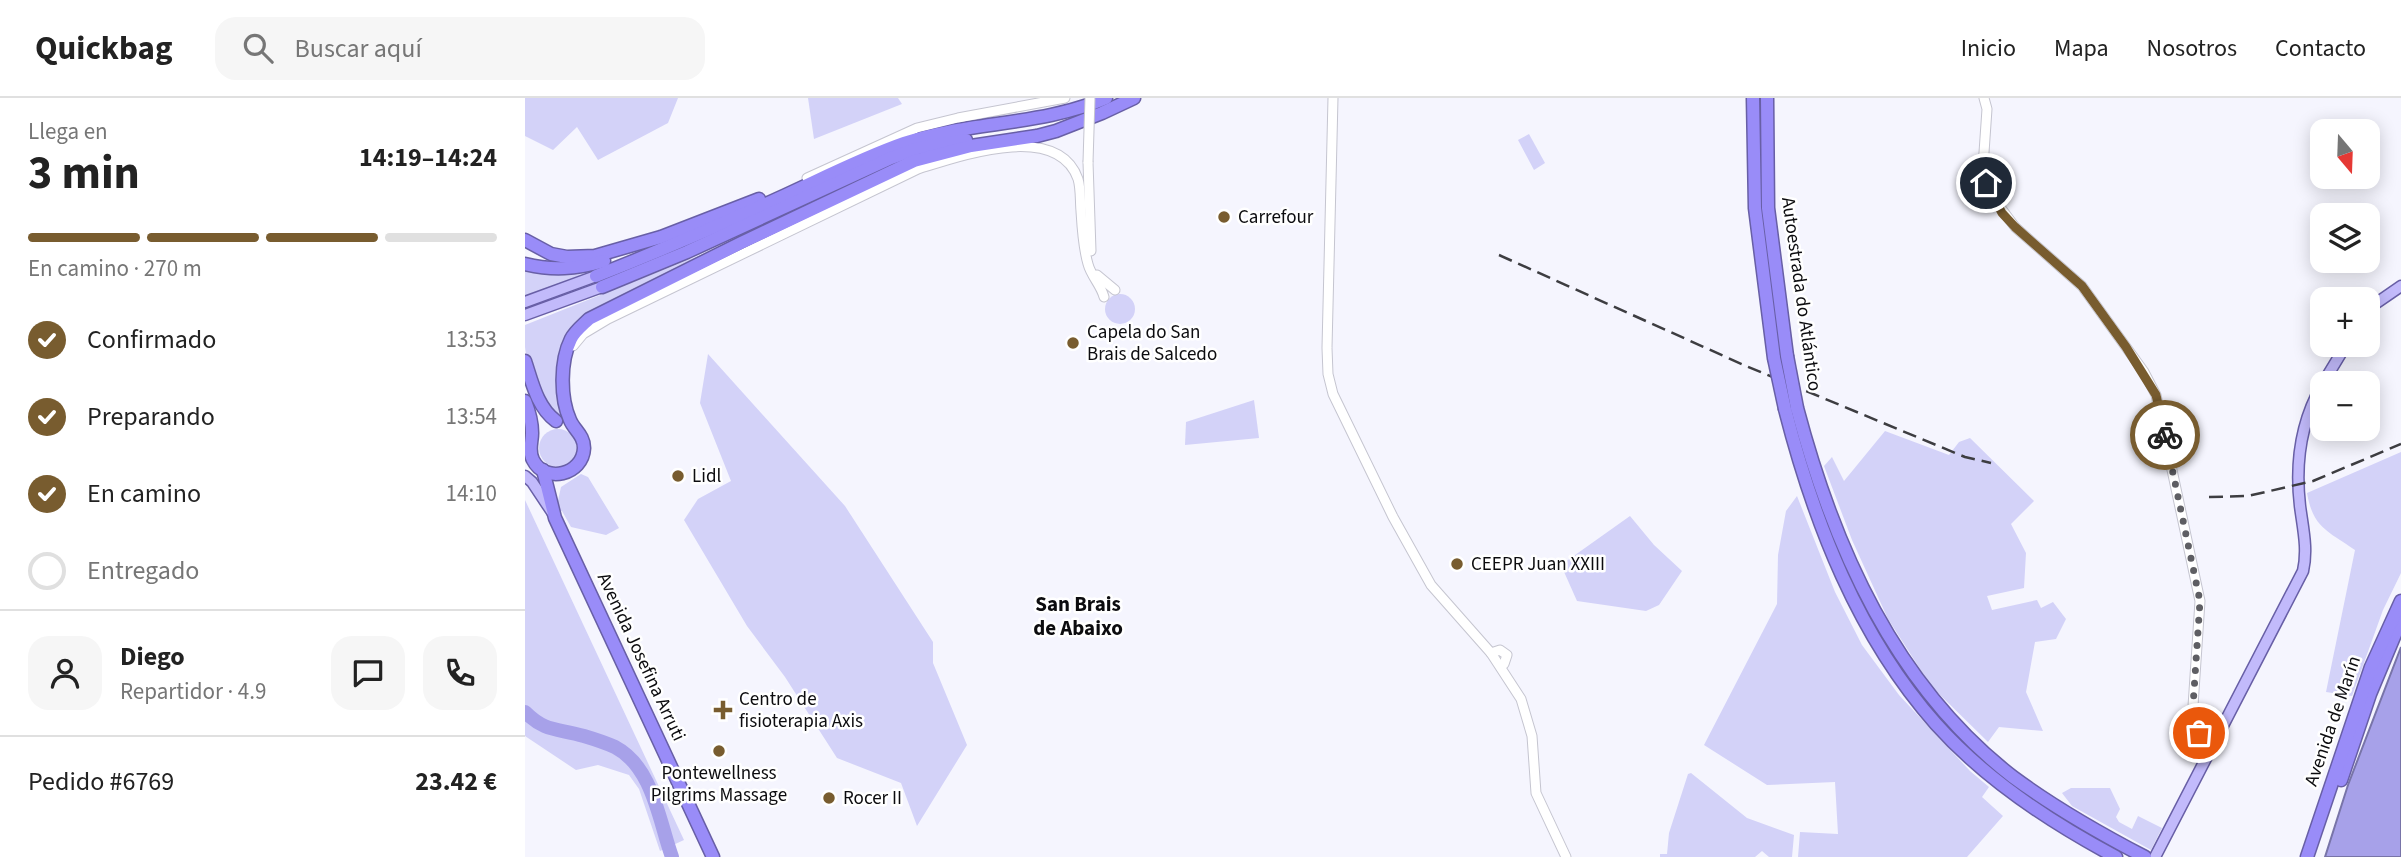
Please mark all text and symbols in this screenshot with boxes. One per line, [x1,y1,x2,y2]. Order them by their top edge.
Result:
search box [215,17,705,80]
text: Quickbag [35,25,173,72]
icon: search [239,29,277,67]
text: Buscar aquí [295,30,422,67]
text: Inicio [1961,31,2016,66]
text: Mapa [2054,31,2109,66]
text: Nosotros [2147,31,2237,66]
text: Contacto [2275,31,2366,66]
text: Llega en [28,115,108,148]
north arrow [2310,119,2380,189]
map controls [2310,119,2380,441]
text: 14:19–14:24 [359,139,497,176]
text: 3 min [28,141,140,206]
pin [1956,153,2016,213]
icon: home [1967,164,2005,202]
street label: Autoestrada do Atlántico [1774,195,1828,393]
button: layers [2310,203,2380,273]
place label: Carrefour [1238,204,1314,231]
marker: Carrefour [1216,209,1232,225]
text: En camino · 270 m [28,252,202,285]
button: + [2310,287,2380,357]
place label: Capela do San Brais de Salcedo [1087,319,1217,368]
icon: check [28,321,66,359]
text: Confirmado [87,321,216,358]
text: 13:53 [446,323,497,356]
marker: Capela do San Brais de Salcedo [1065,335,1081,351]
button: − [2310,371,2380,441]
icon: check [28,398,66,436]
text: Preparando [87,398,215,435]
text: 13:54 [446,400,497,433]
courier [2130,400,2200,470]
icon: bike [2146,416,2184,454]
place label: Lidl [692,463,721,490]
marker: Lidl [670,468,686,484]
icon: check [28,475,66,513]
text: En camino [87,475,201,512]
text: 14:10 [446,477,497,510]
place label: CEEPR Juan XXIII [1471,551,1605,578]
text: Entregado [87,552,199,589]
marker: CEEPR Juan XXIII [1449,556,1465,572]
street label: Avenida Josefina Arruti [590,568,692,746]
district label: San Brais de Abaixo [1033,589,1123,643]
button: person [28,636,102,710]
button: chat [331,636,405,710]
button: phone [423,636,497,710]
text: Diego [120,638,185,675]
street label: Avenida de Marín [2298,652,2368,790]
text: Repartidor · 4.9 [120,675,266,708]
place label: Centro de fisioterapia Axis [739,686,863,735]
marker: Centro de fisioterapia Axis [713,700,733,720]
pin [2169,703,2229,763]
icon: bag [2180,714,2218,752]
marker: Pontewellness Pilgrims Massage [711,743,727,759]
place label: Pontewellness Pilgrims Massage [651,760,787,809]
text: Pedido #6769 [28,763,174,800]
text: 23.42 € [415,763,497,800]
place label: Rocer II [843,785,902,812]
marker: Rocer II [821,790,837,806]

